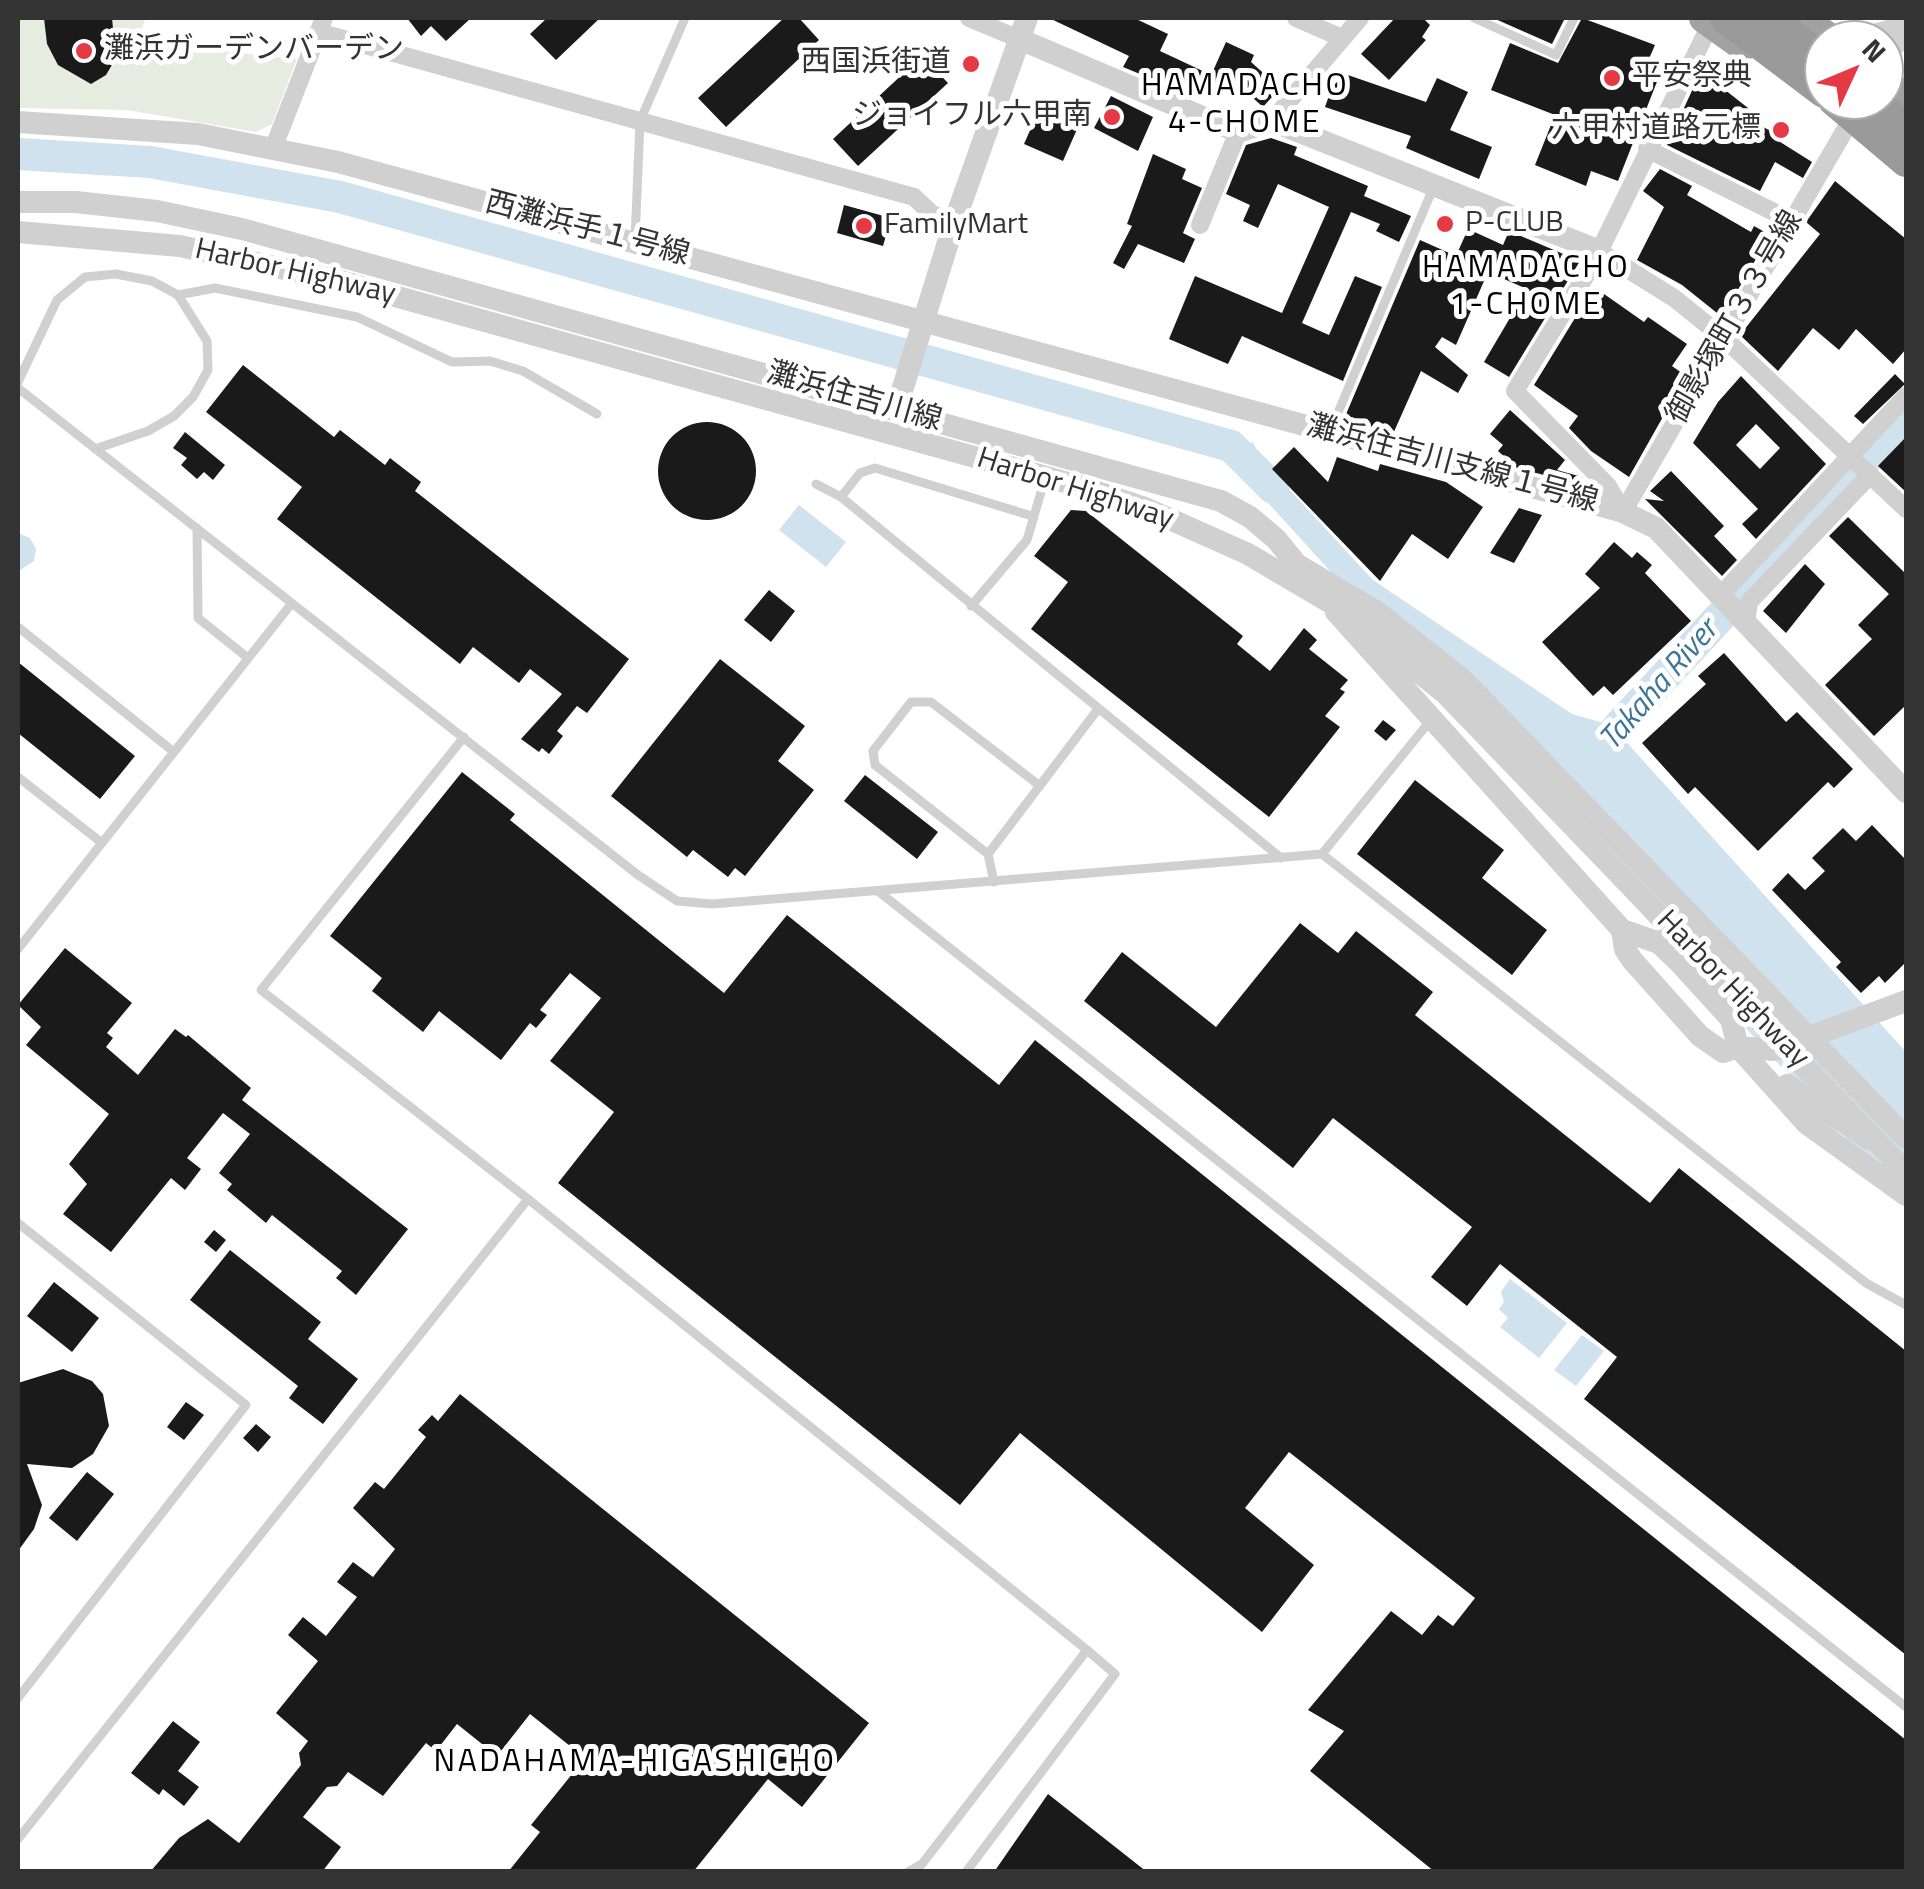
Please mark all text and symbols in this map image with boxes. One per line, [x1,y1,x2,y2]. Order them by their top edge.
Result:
north arrow [1804,20,1904,120]
text: N [1852,28,1897,72]
place label: 灘浜ガーデンバーデン [104,33,404,69]
marker: 灘浜ガーデンバーデン [73,40,95,62]
place label: 西国浜街道 [801,46,951,82]
marker: 西国浜街道 [960,53,982,75]
place label: 平安祭典 [1632,60,1752,96]
marker: 平安祭典 [1601,67,1623,89]
district label: HAMADACHO 4-CHOME [1141,68,1349,143]
place label: ジョイフル六甲南 [852,99,1092,135]
marker: ジョイフル六甲南 [1101,106,1123,128]
place label: 六甲村道路元標 [1551,112,1761,148]
marker: 六甲村道路元標 [1770,119,1792,141]
street label: 西灘浜手１号線 [481,185,693,275]
street label: 御影塚町３３号線 [1660,205,1812,431]
place label: P-CLUB [1465,206,1564,242]
place label: FamilyMart [884,208,1028,244]
marker: P-CLUB [1434,213,1456,235]
marker: FamilyMart [853,215,875,237]
street label: Harbor Highway [191,232,399,314]
district label: HAMADACHO 1-CHOME [1422,250,1630,325]
street label: 灘浜住吉川線 [763,356,945,440]
street label: 灘浜住吉川支線１号線 [1302,409,1602,521]
street label: Harbor Highway [972,441,1178,539]
water label: Takaha River [1593,613,1727,759]
street label: Harbor Highway [1648,904,1816,1076]
district label: NADAHAMA-HIGASHICHO [434,1744,836,1782]

